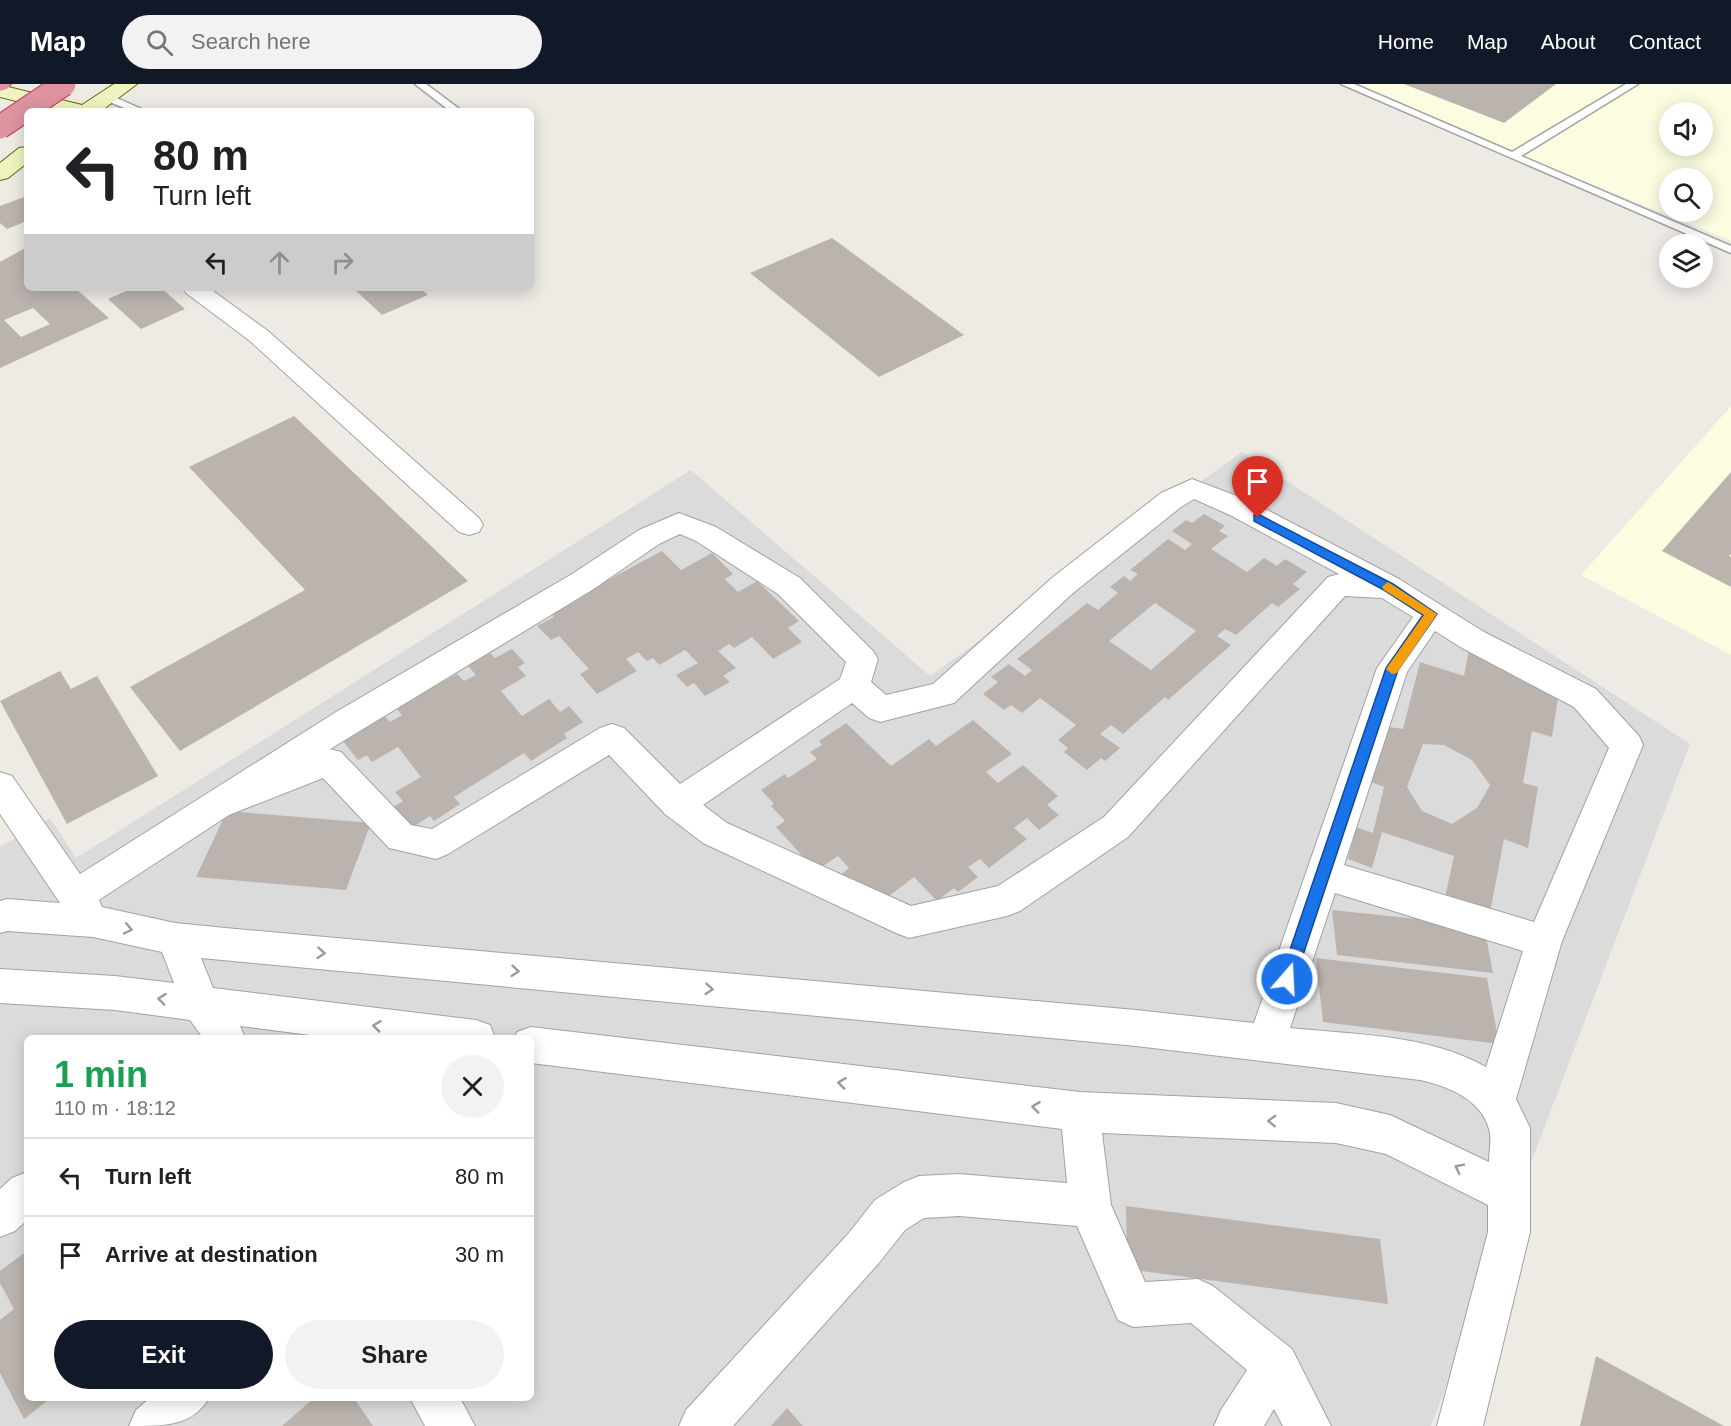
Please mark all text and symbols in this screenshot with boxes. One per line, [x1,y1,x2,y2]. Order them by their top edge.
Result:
search box [122,15,542,69]
text: Map [30,26,86,57]
icon: search [143,26,176,59]
text: Search here [191,29,311,54]
text: Home [1378,30,1434,53]
text: Map [1467,30,1508,53]
text: About [1541,30,1596,53]
text: Contact [1629,30,1701,53]
map controls [1659,102,1713,288]
button: sound [1659,102,1713,156]
icon: left [54,132,132,210]
text: 80 m [153,132,249,179]
button: search [1659,168,1713,222]
text: Turn left [153,181,251,211]
button: layers [1659,234,1713,288]
icon: left [200,246,233,279]
icon: ahead [263,246,296,279]
icon: right [326,246,359,279]
pin [1232,456,1283,518]
icon: arrive [1241,465,1274,498]
one-way arrow [122,922,132,935]
one-way arrow [316,946,325,959]
position arrow [1255,947,1319,1011]
one-way arrow [510,964,520,977]
one-way arrow [705,982,714,995]
one-way arrow [158,994,167,1006]
one-way arrow [372,1020,381,1032]
text: 1 min [54,1054,148,1095]
button: close [441,1055,504,1118]
one-way arrow [838,1077,847,1090]
text: 110 m · 18:12 [54,1097,176,1119]
one-way arrow [1031,1101,1040,1114]
one-way arrow [1268,1114,1277,1127]
icon: left [54,1161,87,1194]
one-way arrow [1454,1163,1465,1175]
text: Turn left [105,1164,191,1189]
text: 80 m [455,1164,504,1189]
icon: arrive [54,1239,87,1272]
text: Arrive at destination [105,1242,318,1267]
text: 30 m [455,1242,504,1267]
button: Exit [54,1320,273,1389]
button: Share [285,1320,504,1389]

